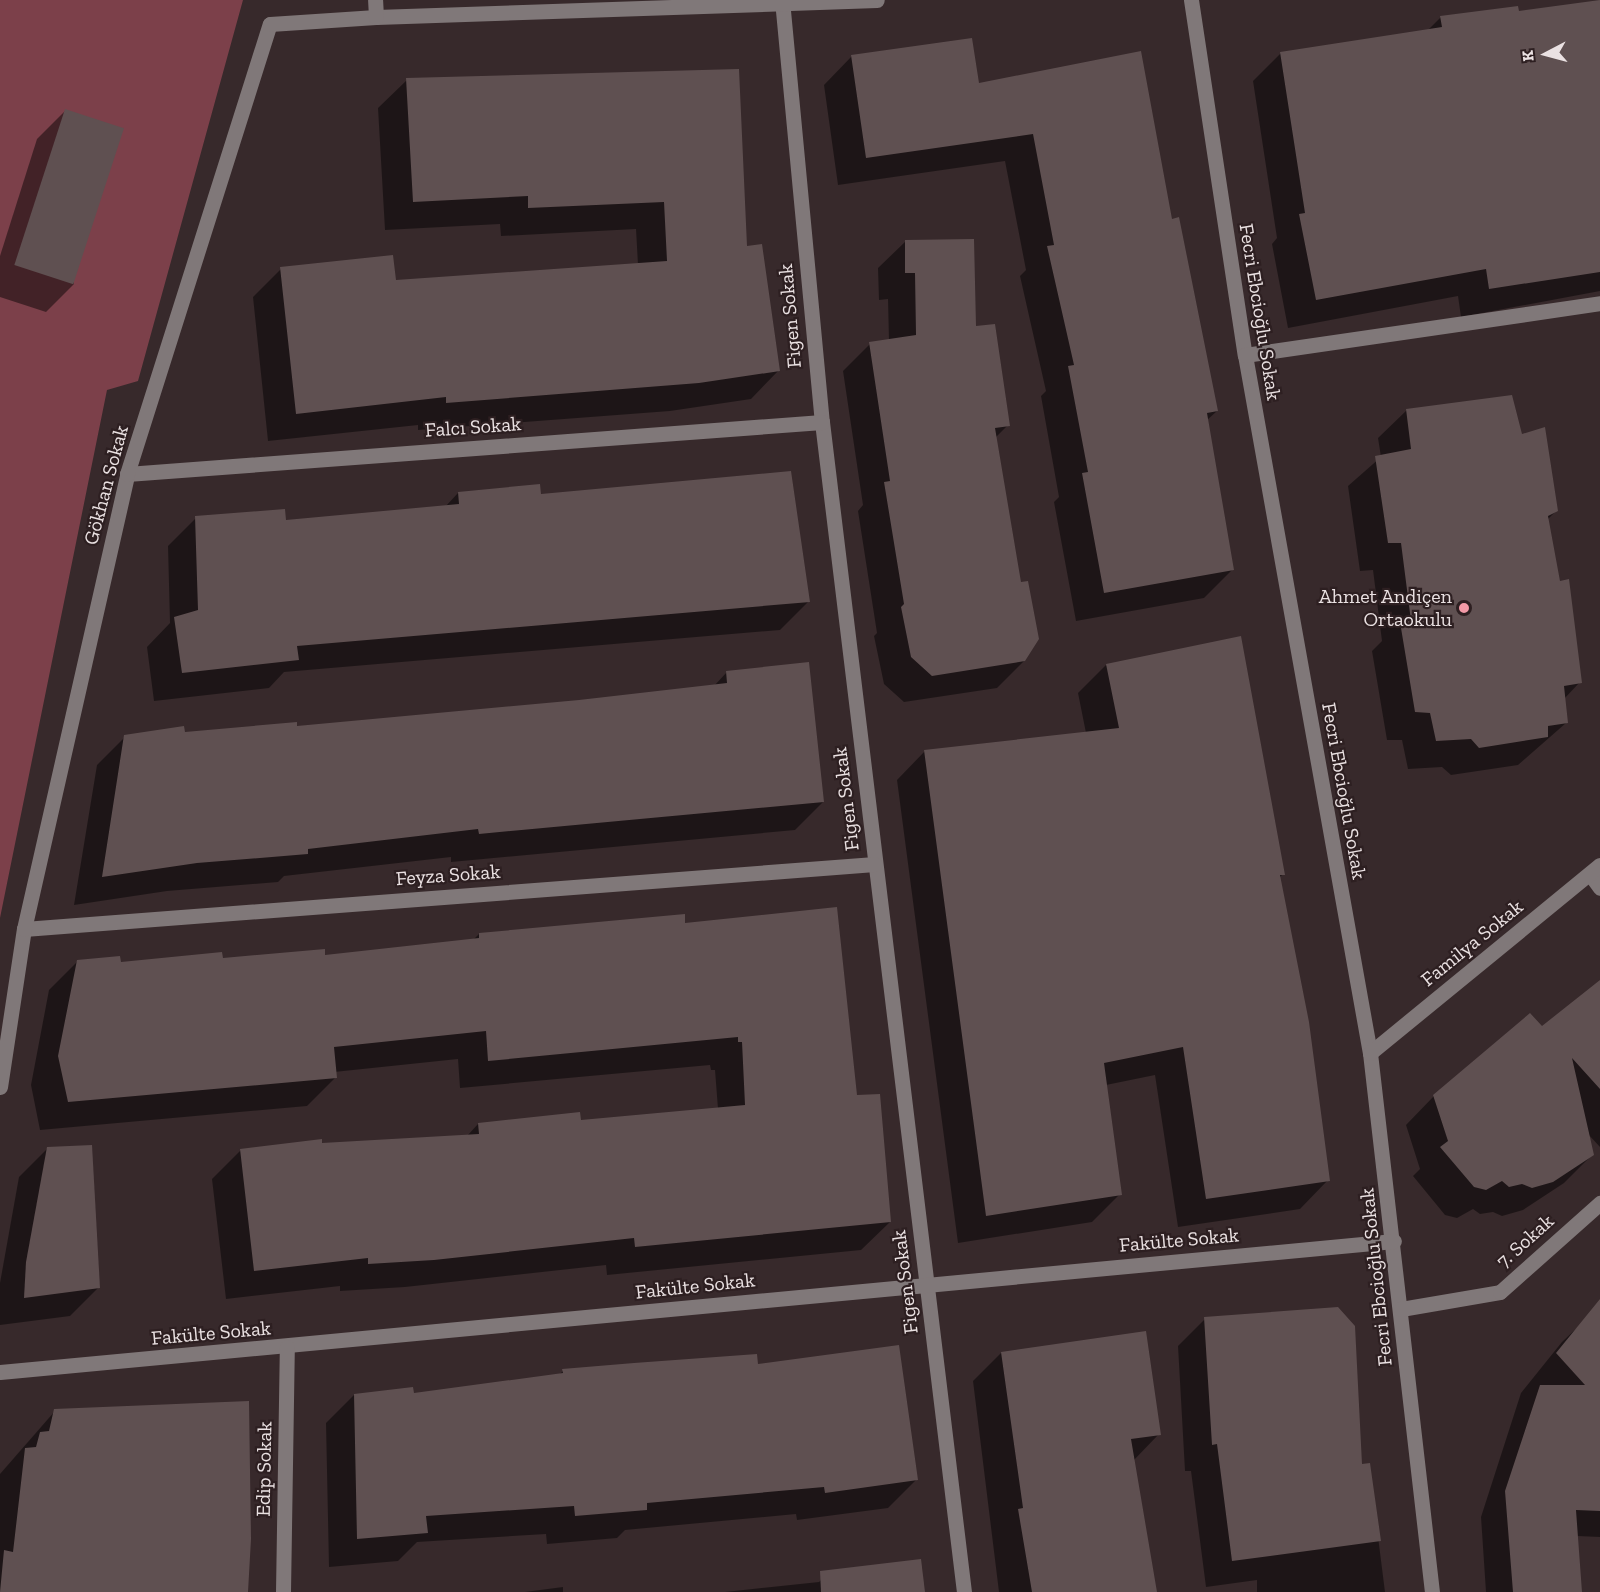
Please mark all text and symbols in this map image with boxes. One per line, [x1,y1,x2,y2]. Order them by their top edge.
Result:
north arrow [1516,24,1576,84]
text: K [1518,50,1538,62]
street label: Fecri Ebcioğlu Sokak [1234,222,1286,402]
street label: Figen Sokak [773,263,807,369]
street label: Falcı Sokak [424,412,522,442]
street label: Gökhan Sokak [79,423,133,547]
place label: Ahmet Andiçen Ortaokulu [1318,584,1452,631]
marker: Ahmet Andiçen Ortaokulu [1457,601,1471,615]
street label: Fecri Ebcioğlu Sokak [1317,701,1371,881]
street label: Figen Sokak [828,746,864,852]
street label: Feyza Sokak [395,859,501,891]
street label: Familya Sokak [1416,895,1528,991]
street label: Fecri Ebcioğlu Sokak [1355,1187,1397,1367]
street label: 7. Sokak [1491,1209,1559,1273]
street label: Fakülte Sokak [1118,1223,1240,1257]
street label: Figen Sokak [887,1229,923,1335]
street label: Fakülte Sokak [634,1268,756,1304]
street label: Fakülte Sokak [150,1316,272,1350]
street label: Edip Sokak [251,1421,277,1517]

